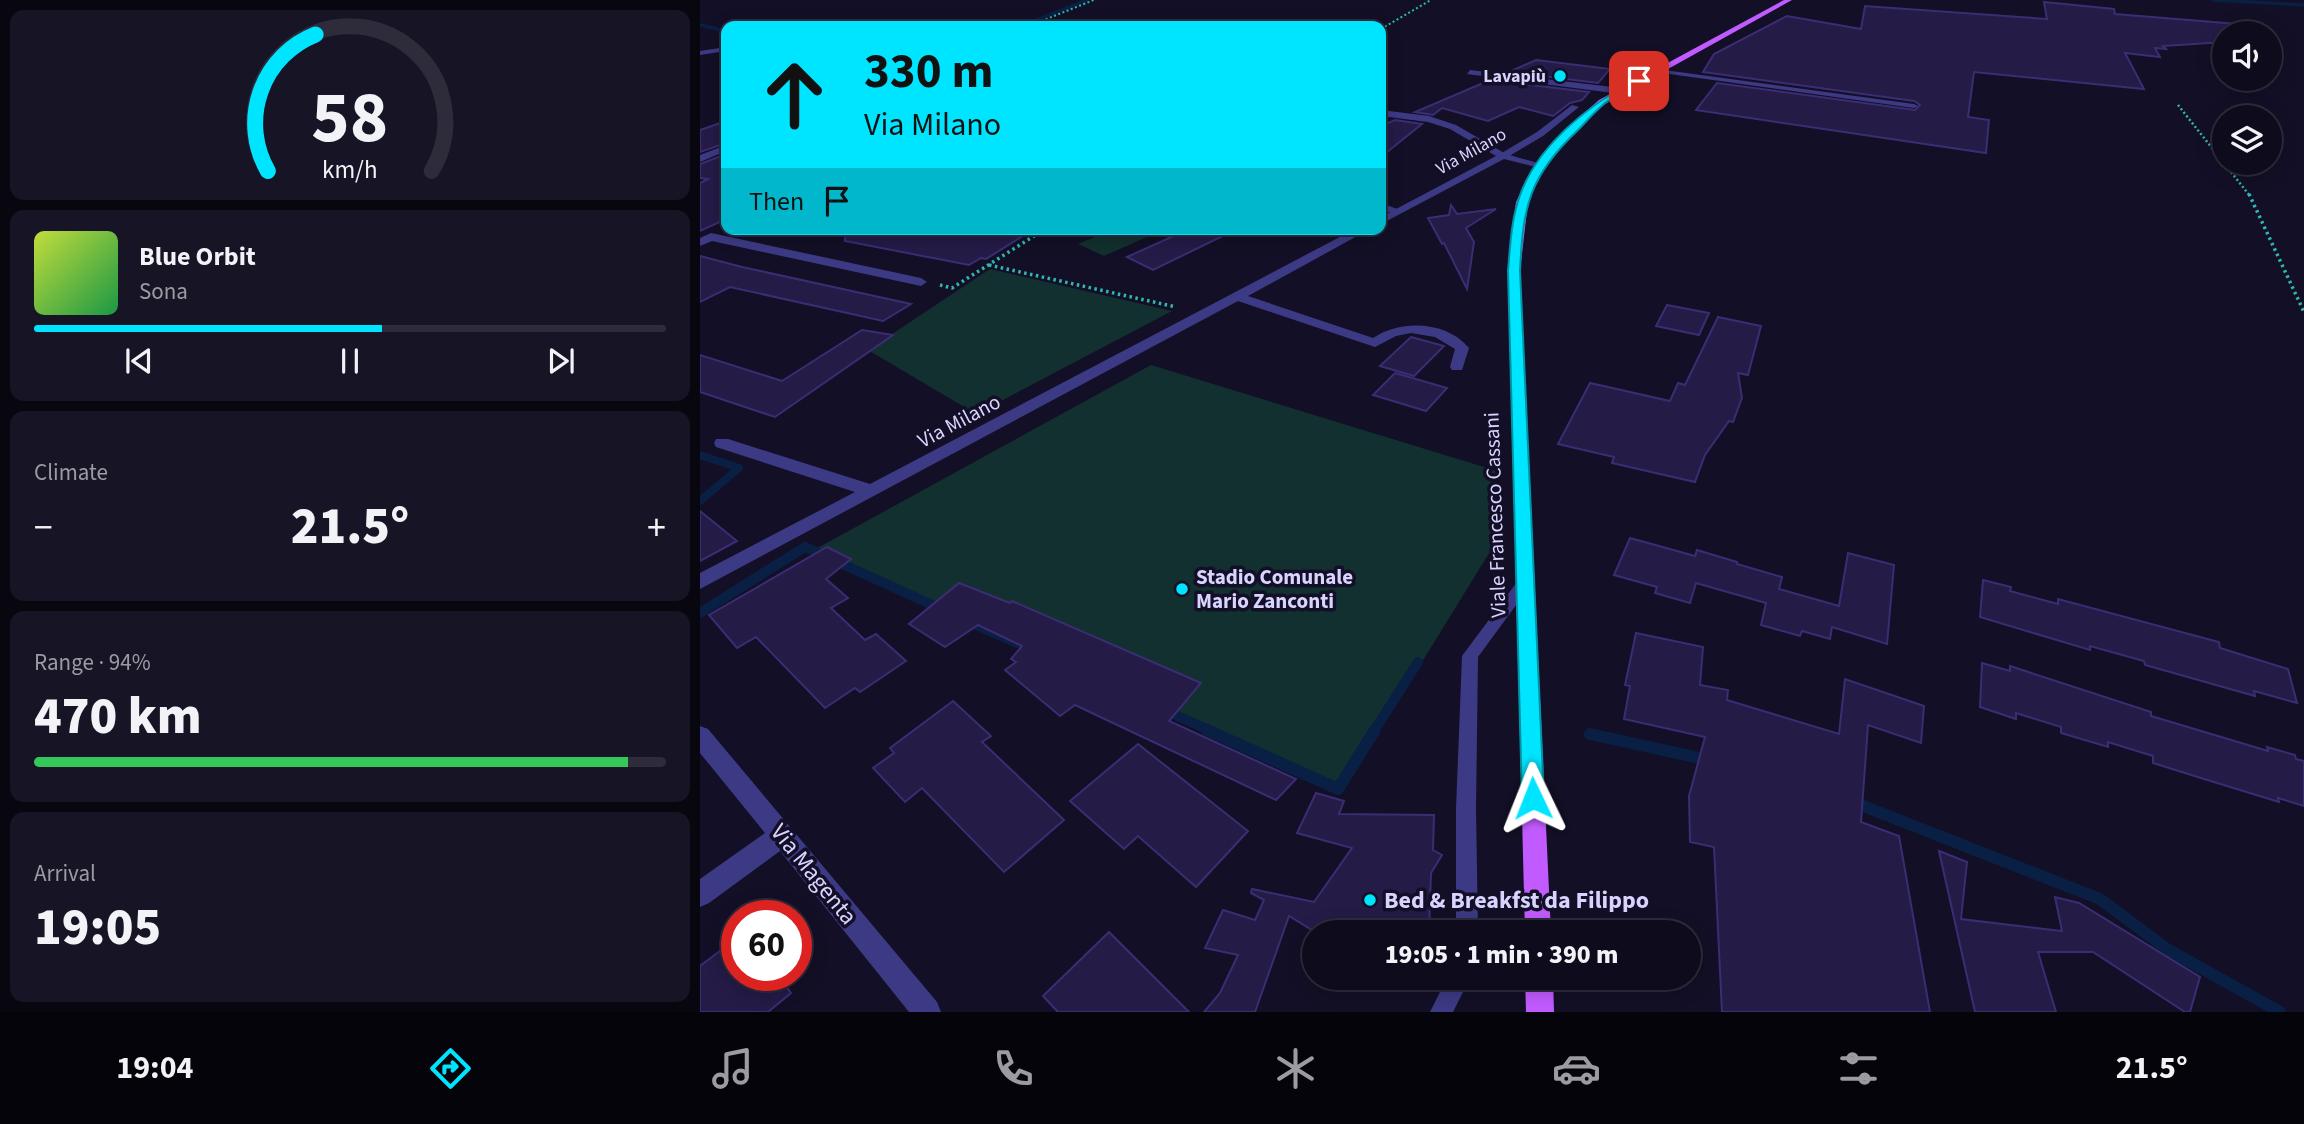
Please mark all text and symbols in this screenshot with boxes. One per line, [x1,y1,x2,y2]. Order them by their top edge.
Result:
map controls [2212,21,2282,175]
button: sound [2212,21,2282,91]
text: 330 m [864,37,993,107]
icon: ahead [749,49,840,140]
pin [1609,51,1669,111]
icon: arrive [1620,62,1658,100]
place label: Lavapiù [1483,64,1546,89]
text: 58 [312,67,388,171]
marker: Lavapiù [1552,68,1568,84]
text: Via Milano [864,102,1001,148]
button: layers [2212,105,2282,175]
street label: Via Milano [1431,122,1511,181]
text: km/h [322,152,378,188]
icon: arrive [818,182,856,220]
text: Then [749,183,804,220]
text: Blue Orbit [139,238,256,275]
text: Sona [139,275,188,308]
icon: previous [120,342,158,380]
icon: pause [331,342,369,380]
icon: next [542,342,580,380]
street label: Via Milano [912,387,1006,455]
street label: Viale Francesco Cassani [1476,412,1514,618]
text: Climate [34,456,108,489]
text: 21.5° [291,490,409,564]
text: − [34,501,53,555]
text: + [647,501,666,555]
place label: Stadio Comunale Mario Zanconti [1196,562,1353,616]
marker: Stadio Comunale Mario Zanconti [1174,581,1190,597]
text: Range · 94% [34,646,151,679]
text: 470 km [34,680,202,754]
position arrow [1496,761,1570,835]
street label: Via Magenta [762,816,865,932]
text: Arrival [34,857,96,890]
place label: Bed & Breakfst da Filippo [1384,883,1649,918]
text: 19:05 [34,891,161,965]
marker: Bed & Breakfst da Filippo [1362,892,1378,908]
speed limit sign: 60 [721,900,812,991]
text: 19:05 · 1 min · 390 m [1385,936,1618,973]
icon: directions [426,1044,475,1093]
icon: music [708,1044,757,1093]
icon: phone [989,1044,1038,1093]
icon: climate [1271,1044,1320,1093]
icon: car [1552,1044,1601,1093]
icon: filters [1834,1044,1883,1093]
text: 19:04 [116,1045,193,1091]
text: 21.5° [2116,1045,2188,1091]

